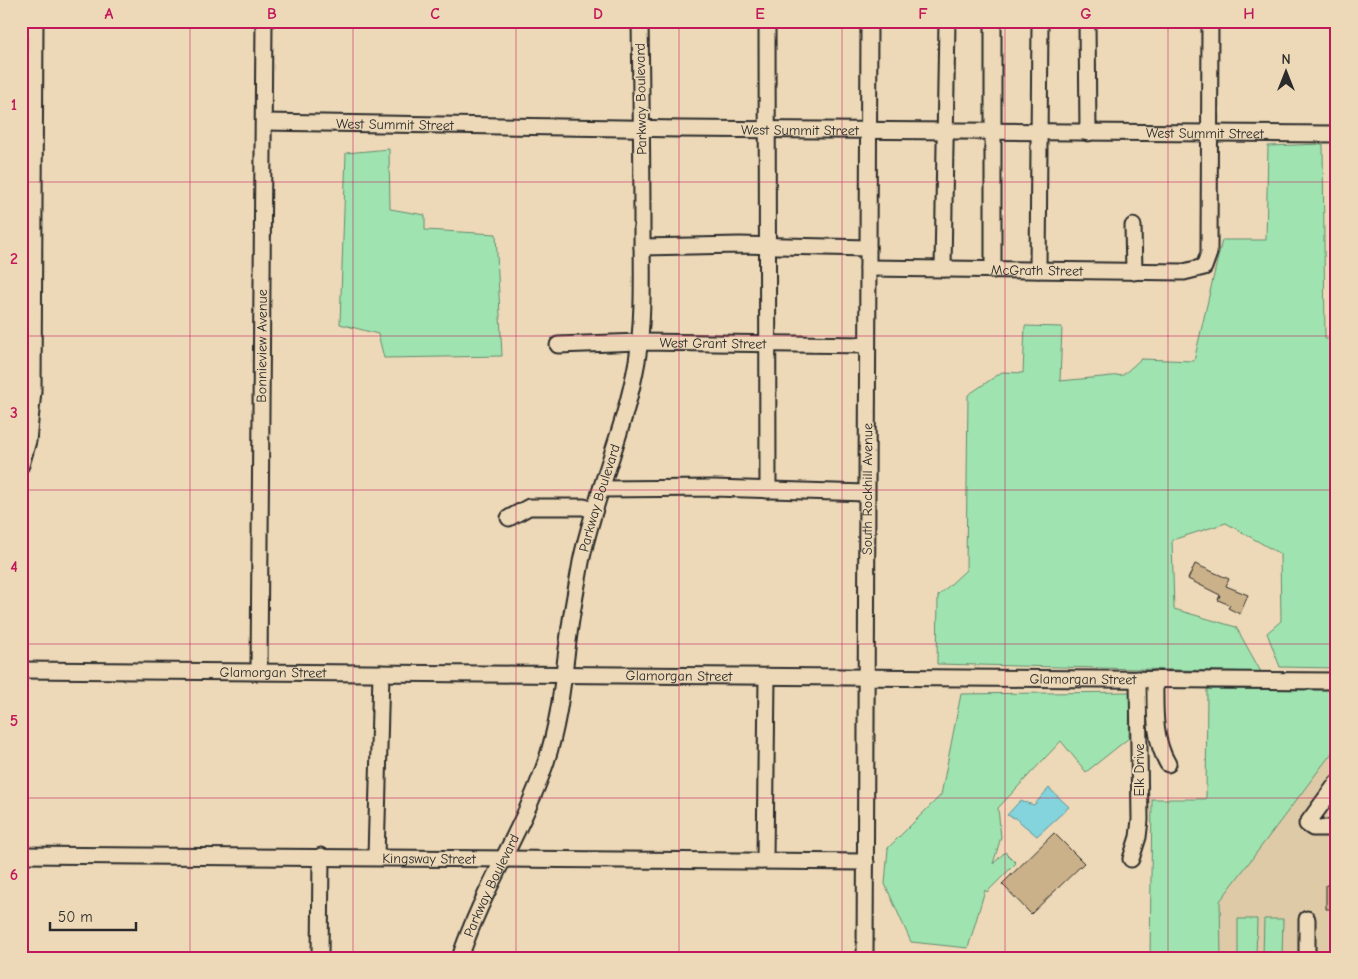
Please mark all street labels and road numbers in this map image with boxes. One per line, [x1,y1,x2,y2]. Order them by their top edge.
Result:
street label: Parkway Boulevard [632,43,650,155]
street label: West Summit Street [336,115,455,134]
street label: West Summit Street [741,121,860,139]
street label: West Summit Street [1146,124,1265,142]
street label: McGrath Street [991,261,1084,279]
street label: Bonnieview Avenue [253,289,270,403]
street label: West Grant Street [659,334,767,352]
street label: South Rockhill Avenue [858,423,876,555]
street label: Parkway Boulevard [575,442,623,554]
street label: Glamorgan Street [220,663,327,681]
street label: Glamorgan Street [626,667,733,684]
street label: Glamorgan Street [1030,670,1137,688]
street label: Elk Drive [1131,743,1148,797]
street label: Parkway Boulevard [460,831,523,939]
street label: Kingsway Street [382,849,477,867]

